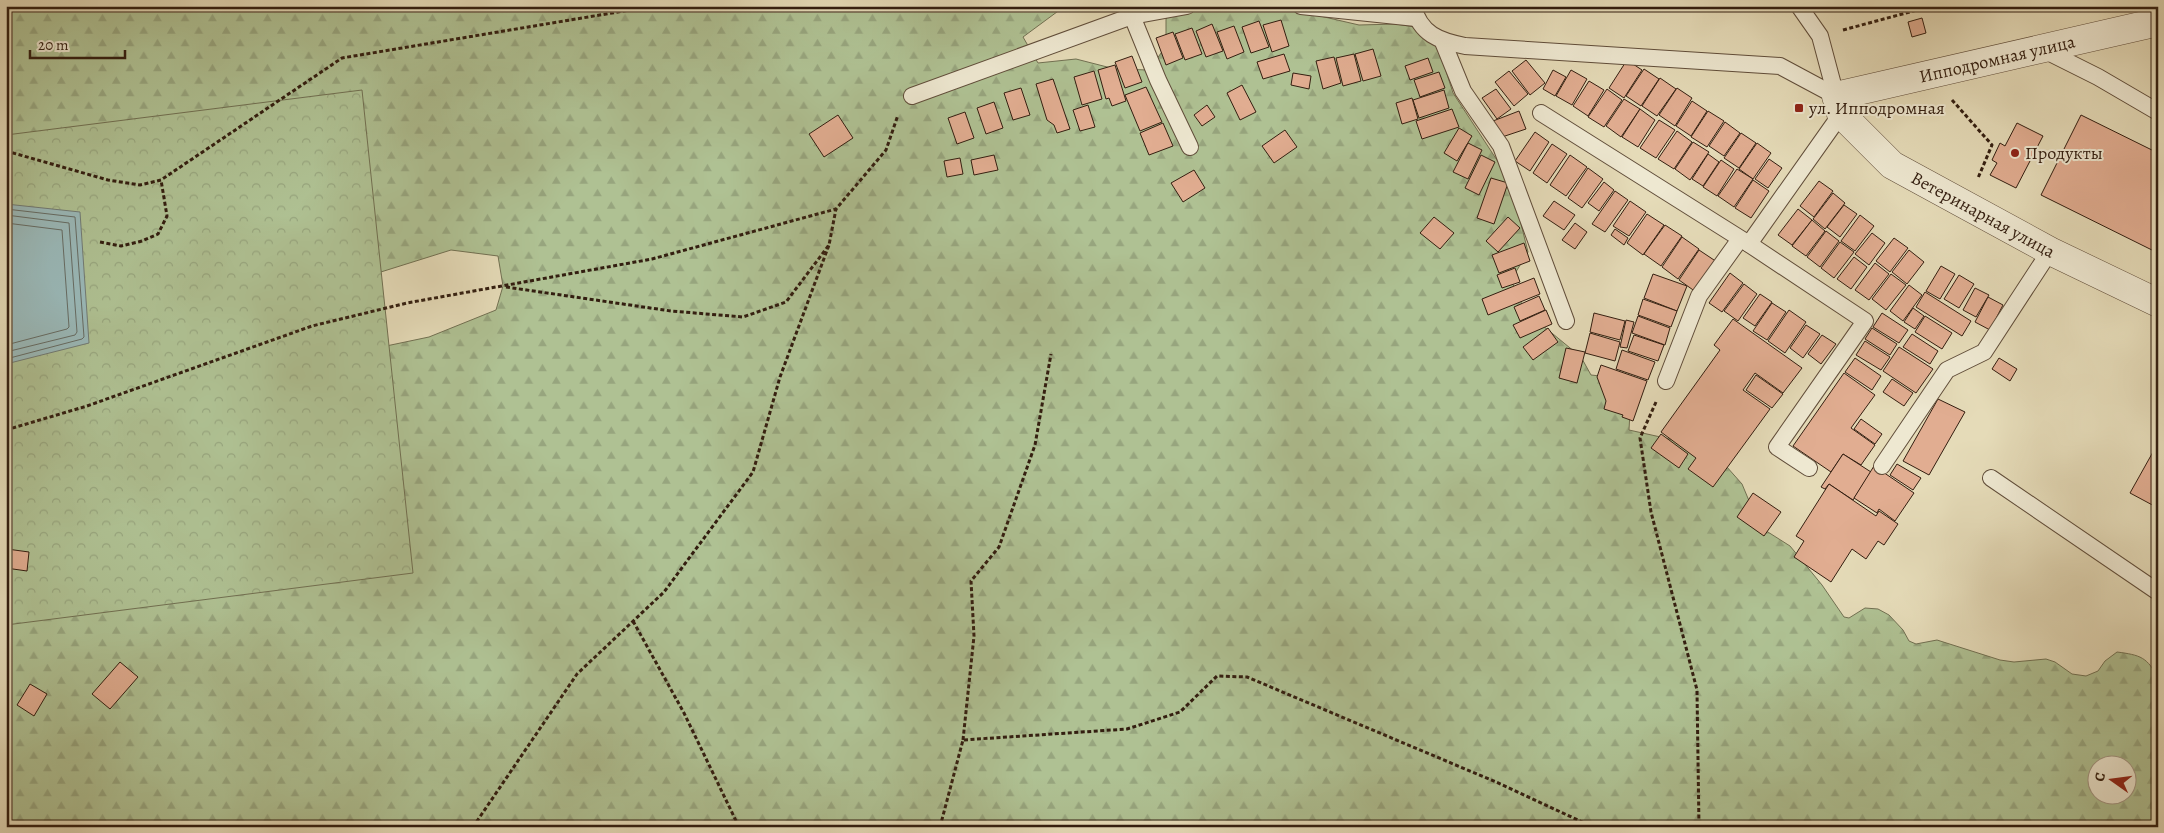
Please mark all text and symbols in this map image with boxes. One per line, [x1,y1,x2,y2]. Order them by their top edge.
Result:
scale bar [30,28,125,60]
street label: Ипподромная улица [1917,29,2078,89]
text: 20 m [38,35,69,55]
place label: ул. Ипподромная [1808,96,1945,120]
marker: ул. Ипподромная [1793,102,1805,114]
place label: Продукты [2025,141,2103,165]
marker: Продукты [2009,147,2021,159]
street label: Ветеринарная улица [1907,166,2060,264]
north arrow [2086,756,2136,806]
text: С [2090,770,2110,783]

